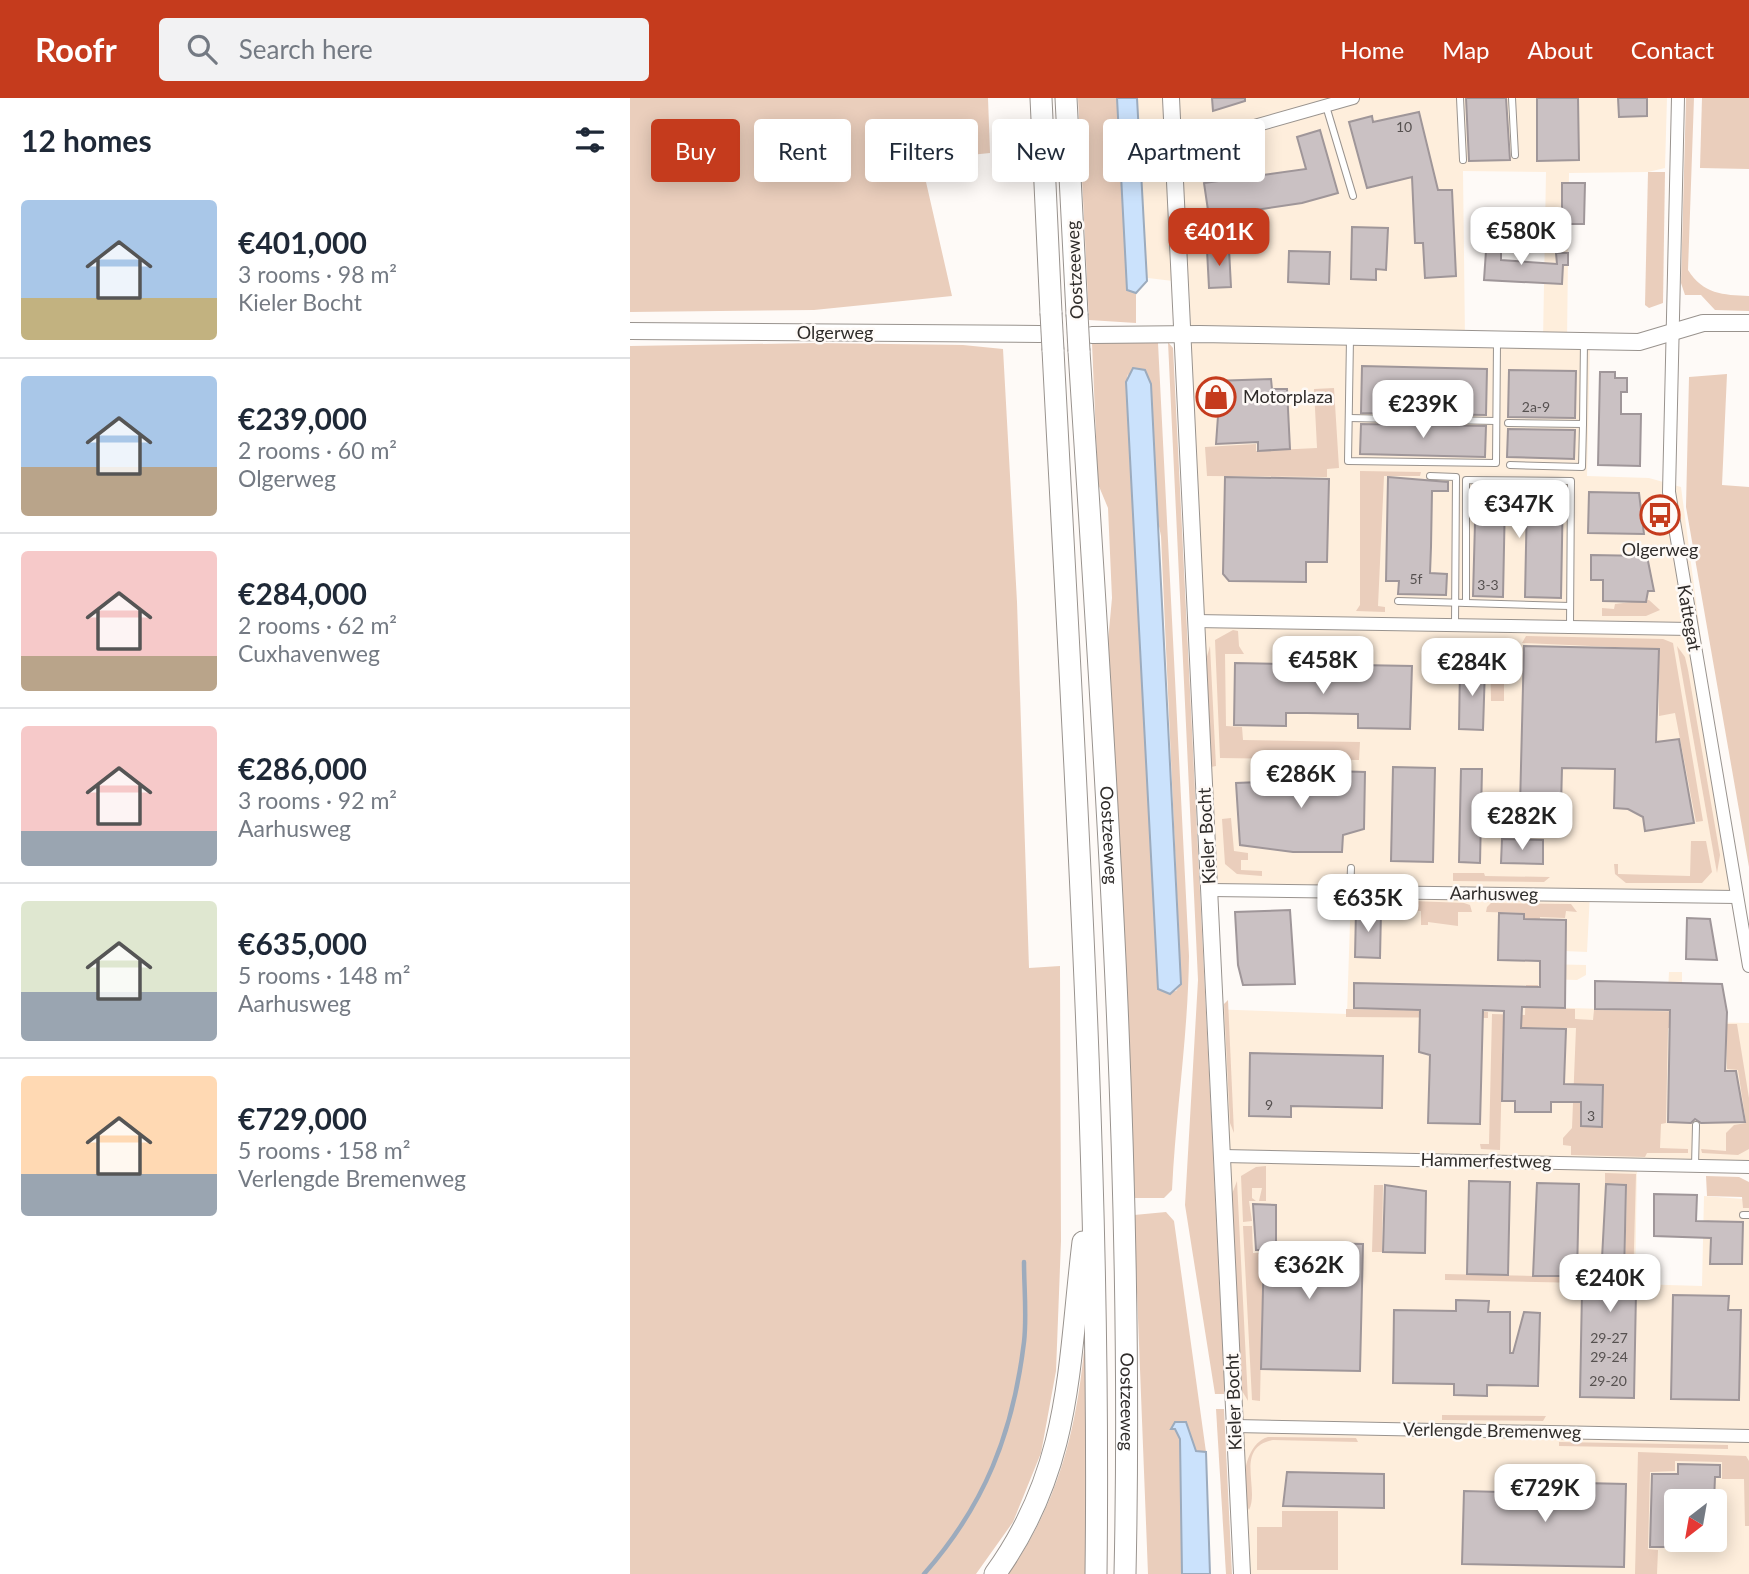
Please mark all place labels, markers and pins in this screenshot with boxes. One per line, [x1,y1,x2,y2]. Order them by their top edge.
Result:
pin: €401K [1170,208,1268,268]
pin: €580K [1472,208,1570,267]
shop icon: Motorplaza [1195,376,1237,418]
pin: €239K [1374,380,1472,440]
place label: Motorplaza [1243,385,1333,407]
pin: €347K [1470,480,1568,540]
bus stop icon: Olgerweg [1639,494,1681,536]
place label: Olgerweg [1622,538,1698,560]
pin: €458K [1274,636,1372,696]
pin: €284K [1423,638,1521,698]
pin: €286K [1252,750,1350,810]
pin: €282K [1473,792,1571,852]
pin: €635K [1319,874,1417,934]
pin: €362K [1260,1242,1358,1301]
pin: €240K [1561,1254,1659,1314]
pin: €729K [1496,1464,1594,1524]

